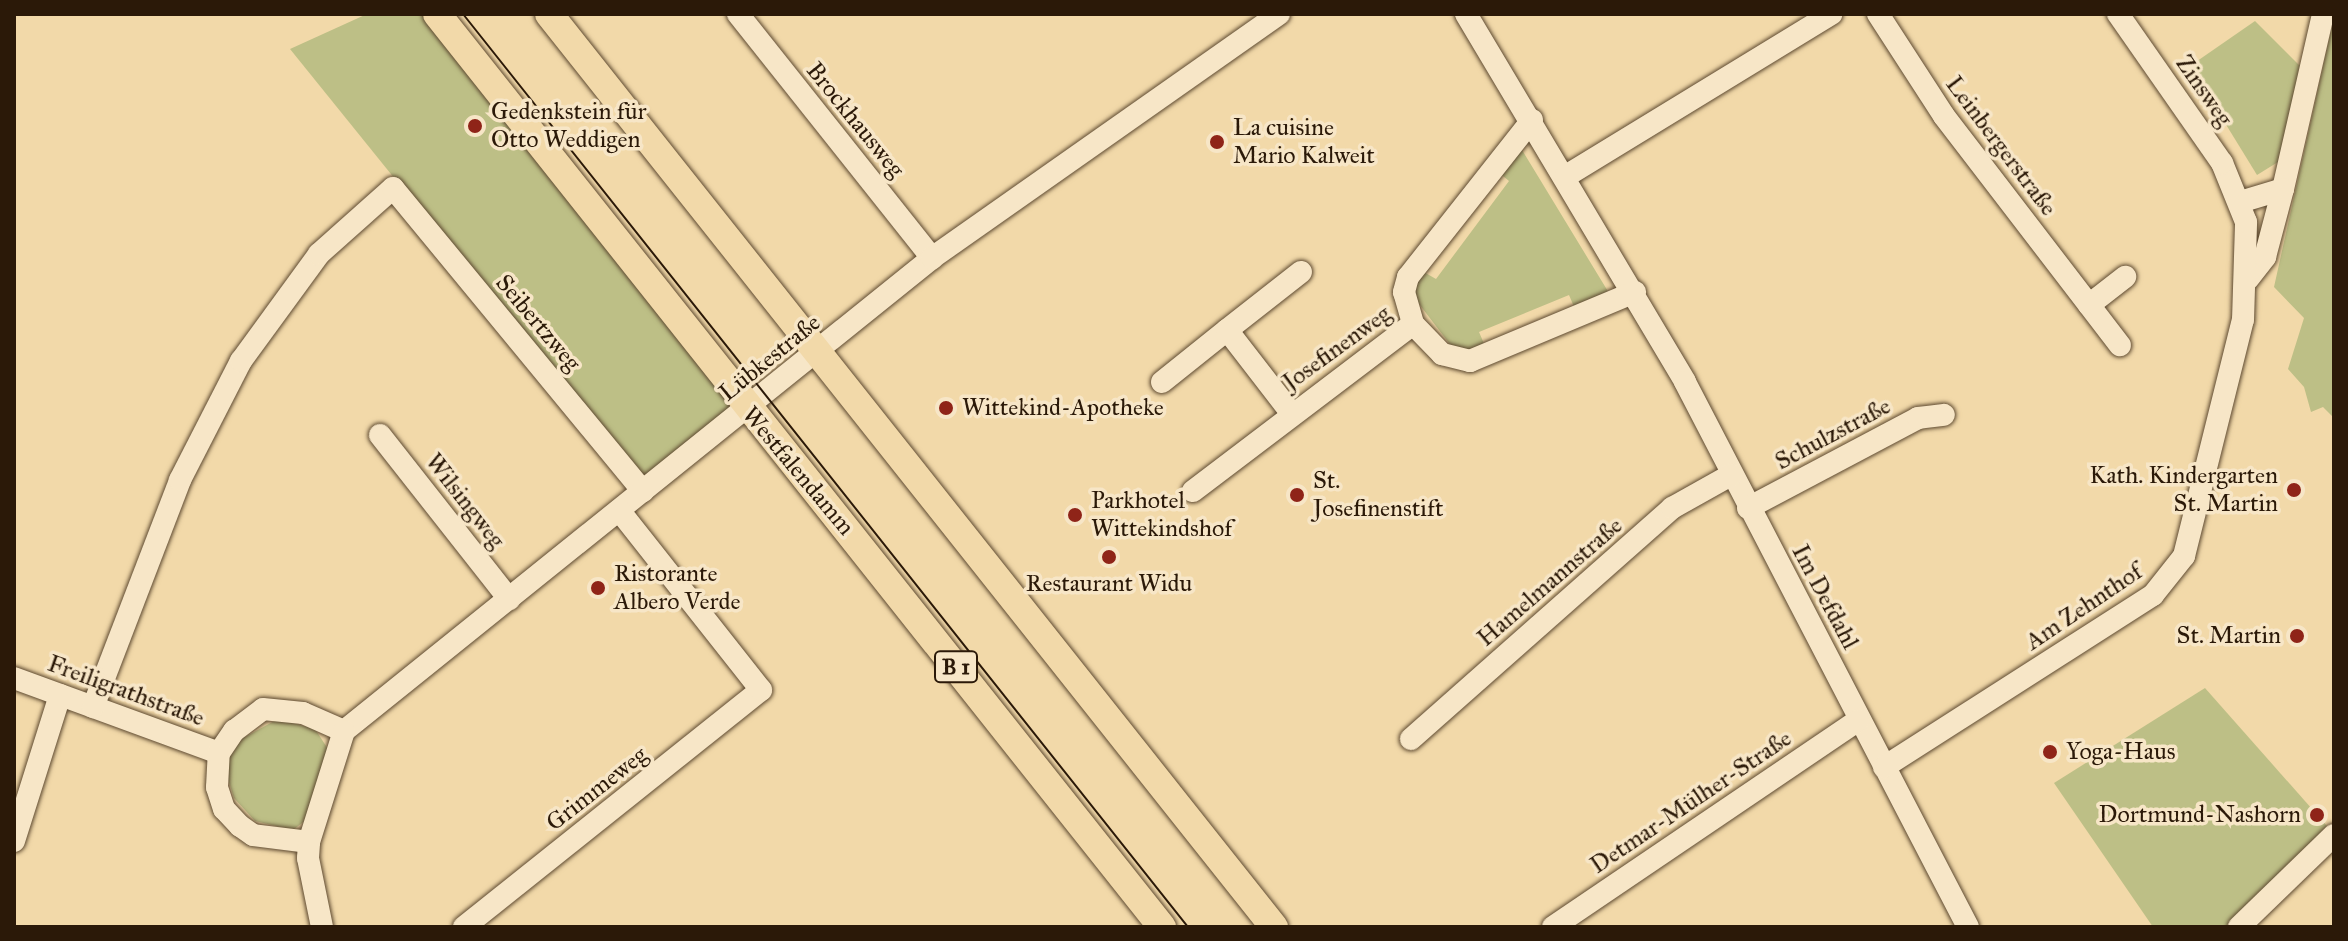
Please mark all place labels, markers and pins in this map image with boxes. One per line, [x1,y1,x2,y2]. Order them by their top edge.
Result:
place label: Gedenkstein für Otto Weddigen [491,98,647,154]
place label: La cuisine Mario Kalweit [1233,114,1375,170]
marker: Gedenkstein für Otto Weddigen [466,117,484,135]
marker: La cuisine Mario Kalweit [1208,133,1226,151]
place label: Wittekind-Apotheke [962,394,1164,422]
marker: Wittekind-Apotheke [937,399,955,417]
place label: Kath. Kindergarten St. Martin [2089,462,2278,518]
place label: St. Josefinenstift [1313,467,1444,523]
marker: Kath. Kindergarten St. Martin [2285,481,2303,499]
marker: St. Josefinenstift [1288,486,1306,504]
place label: Parkhotel Wittekindshof [1091,487,1232,543]
marker: Parkhotel Wittekindshof [1066,506,1084,524]
marker: Restaurant Widu [1100,548,1118,566]
place label: Ristorante Albero Verde [614,560,741,616]
place label: Restaurant Widu [1026,570,1192,598]
marker: Ristorante Albero Verde [589,579,607,597]
place label: St. Martin [2177,622,2281,650]
marker: St. Martin [2288,627,2306,645]
place label: Yoga-Haus [2066,738,2175,766]
marker: Yoga-Haus [2041,743,2059,761]
place label: Dortmund-Nashorn [2099,801,2301,829]
marker: Dortmund-Nashorn [2308,806,2326,824]

